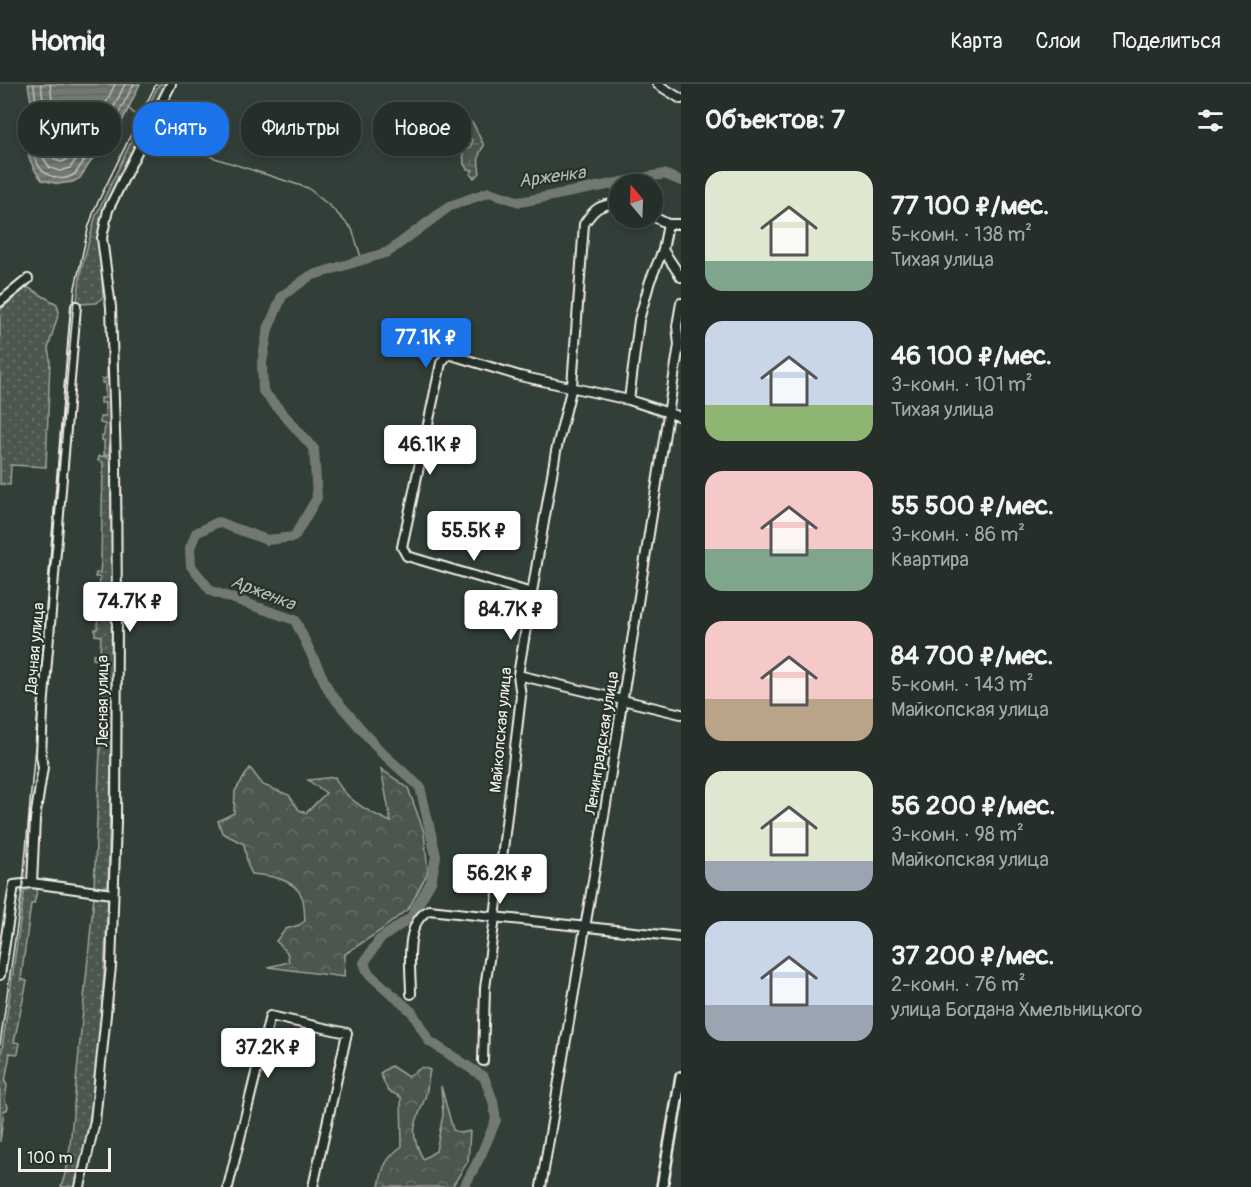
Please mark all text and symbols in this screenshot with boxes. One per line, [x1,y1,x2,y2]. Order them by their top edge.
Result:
text: Homiq [30,24,105,59]
text: Карта [950,28,1002,55]
text: Слои [1035,28,1080,55]
text: Поделиться [1113,28,1221,55]
chip: Купить [18,102,121,156]
chip: Снять [133,102,229,156]
chip: Фильтры [241,102,361,156]
chip: Новое [373,102,471,156]
text: Объектов: 7 [705,104,845,136]
icon: filters [1194,104,1227,137]
water label: Арженка [517,161,588,193]
north arrow [609,174,663,228]
map controls [609,174,663,228]
text: 77 100 ₽/мес. [891,190,1049,222]
icon: home [753,195,825,267]
text: 5-комн. · 138 m² [891,222,1032,247]
text: Тихая улица [891,247,994,272]
pin: 77.1K ₽ [371,318,481,369]
text: 77.1K ₽ [395,325,457,350]
text: 46 100 ₽/мес. [891,340,1052,372]
icon: home [753,345,825,417]
text: 3-комн. · 101 m² [891,372,1033,397]
text: Тихая улица [891,397,994,422]
pin: 46.1K ₽ [375,425,485,476]
text: 46.1K ₽ [398,432,462,457]
text: 55 500 ₽/мес. [891,490,1054,522]
icon: home [753,495,825,567]
pin: 55.5K ₽ [419,511,529,562]
text: 55.5K ₽ [441,518,507,543]
text: 3-комн. · 86 m² [891,522,1025,547]
text: Квартира [891,547,969,572]
water label: Арженка [228,570,300,616]
pin: 74.7K ₽ [75,582,185,633]
text: 74.7K ₽ [97,589,163,614]
pin: 84.7K ₽ [456,590,566,641]
text: 84.7K ₽ [478,597,544,622]
street label: Дачная улица [21,602,49,695]
text: 84 700 ₽/мес. [891,640,1054,672]
icon: home [753,645,825,717]
street label: Лесная улица [93,655,113,748]
street label: Майкопская улица [486,666,516,794]
street label: Ленинградская улица [581,670,623,817]
text: 5-комн. · 143 m² [891,672,1034,697]
text: Майкопская улица [891,697,1049,722]
text: 56 200 ₽/мес. [891,790,1055,822]
icon: home [753,795,825,867]
text: 3-комн. · 98 m² [891,822,1024,847]
text: Майкопская улица [891,847,1049,872]
pin: 56.2K ₽ [445,854,555,905]
text: 56.2K ₽ [467,861,533,886]
text: 37 200 ₽/мес. [891,940,1054,972]
icon: home [753,945,825,1017]
text: 2-комн. · 76 m² [891,972,1026,997]
text: улица Богдана Хмельницкого [891,997,1142,1022]
pin: 37.2K ₽ [213,1028,323,1079]
text: 37.2K ₽ [235,1035,301,1060]
scale bar [18,1145,111,1172]
text: 100 m [27,1148,73,1168]

